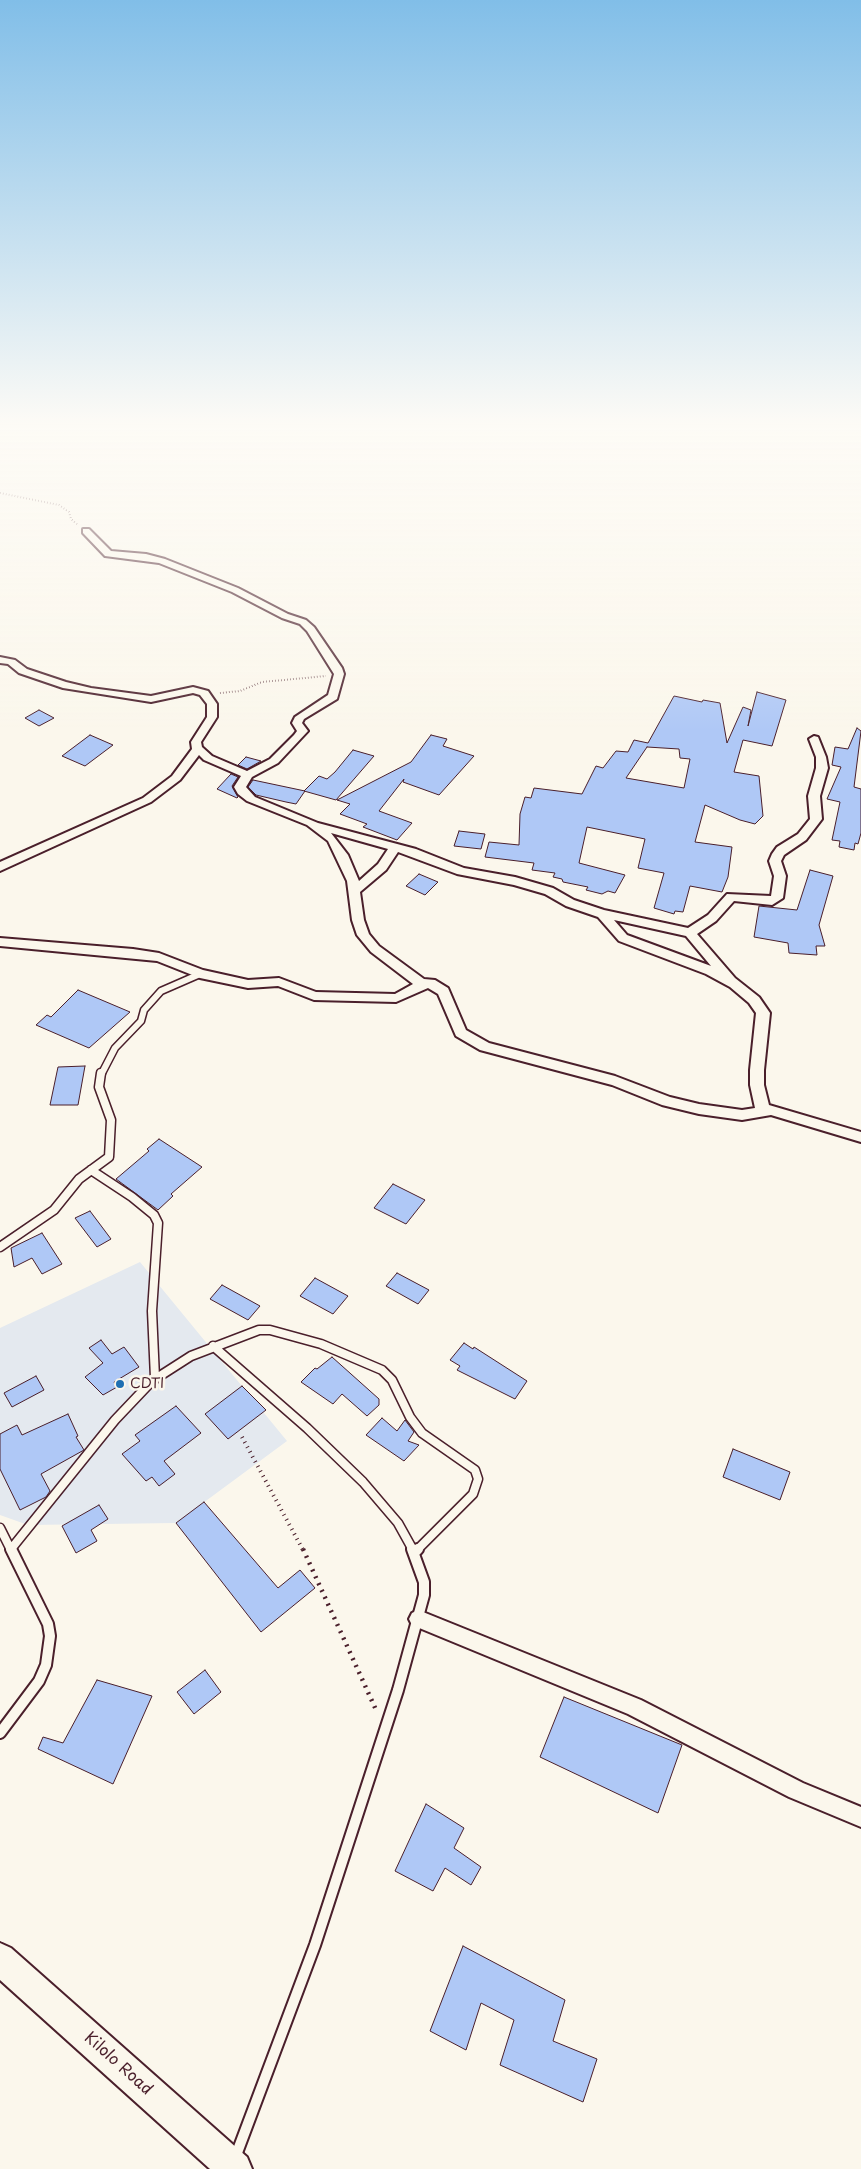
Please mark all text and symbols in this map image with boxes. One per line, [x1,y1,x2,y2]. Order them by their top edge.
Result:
place label: CDTI [130,1376,164,1392]
marker: CDTI [114,1378,126,1390]
street label: Kilolo Road [80,2028,156,2100]

